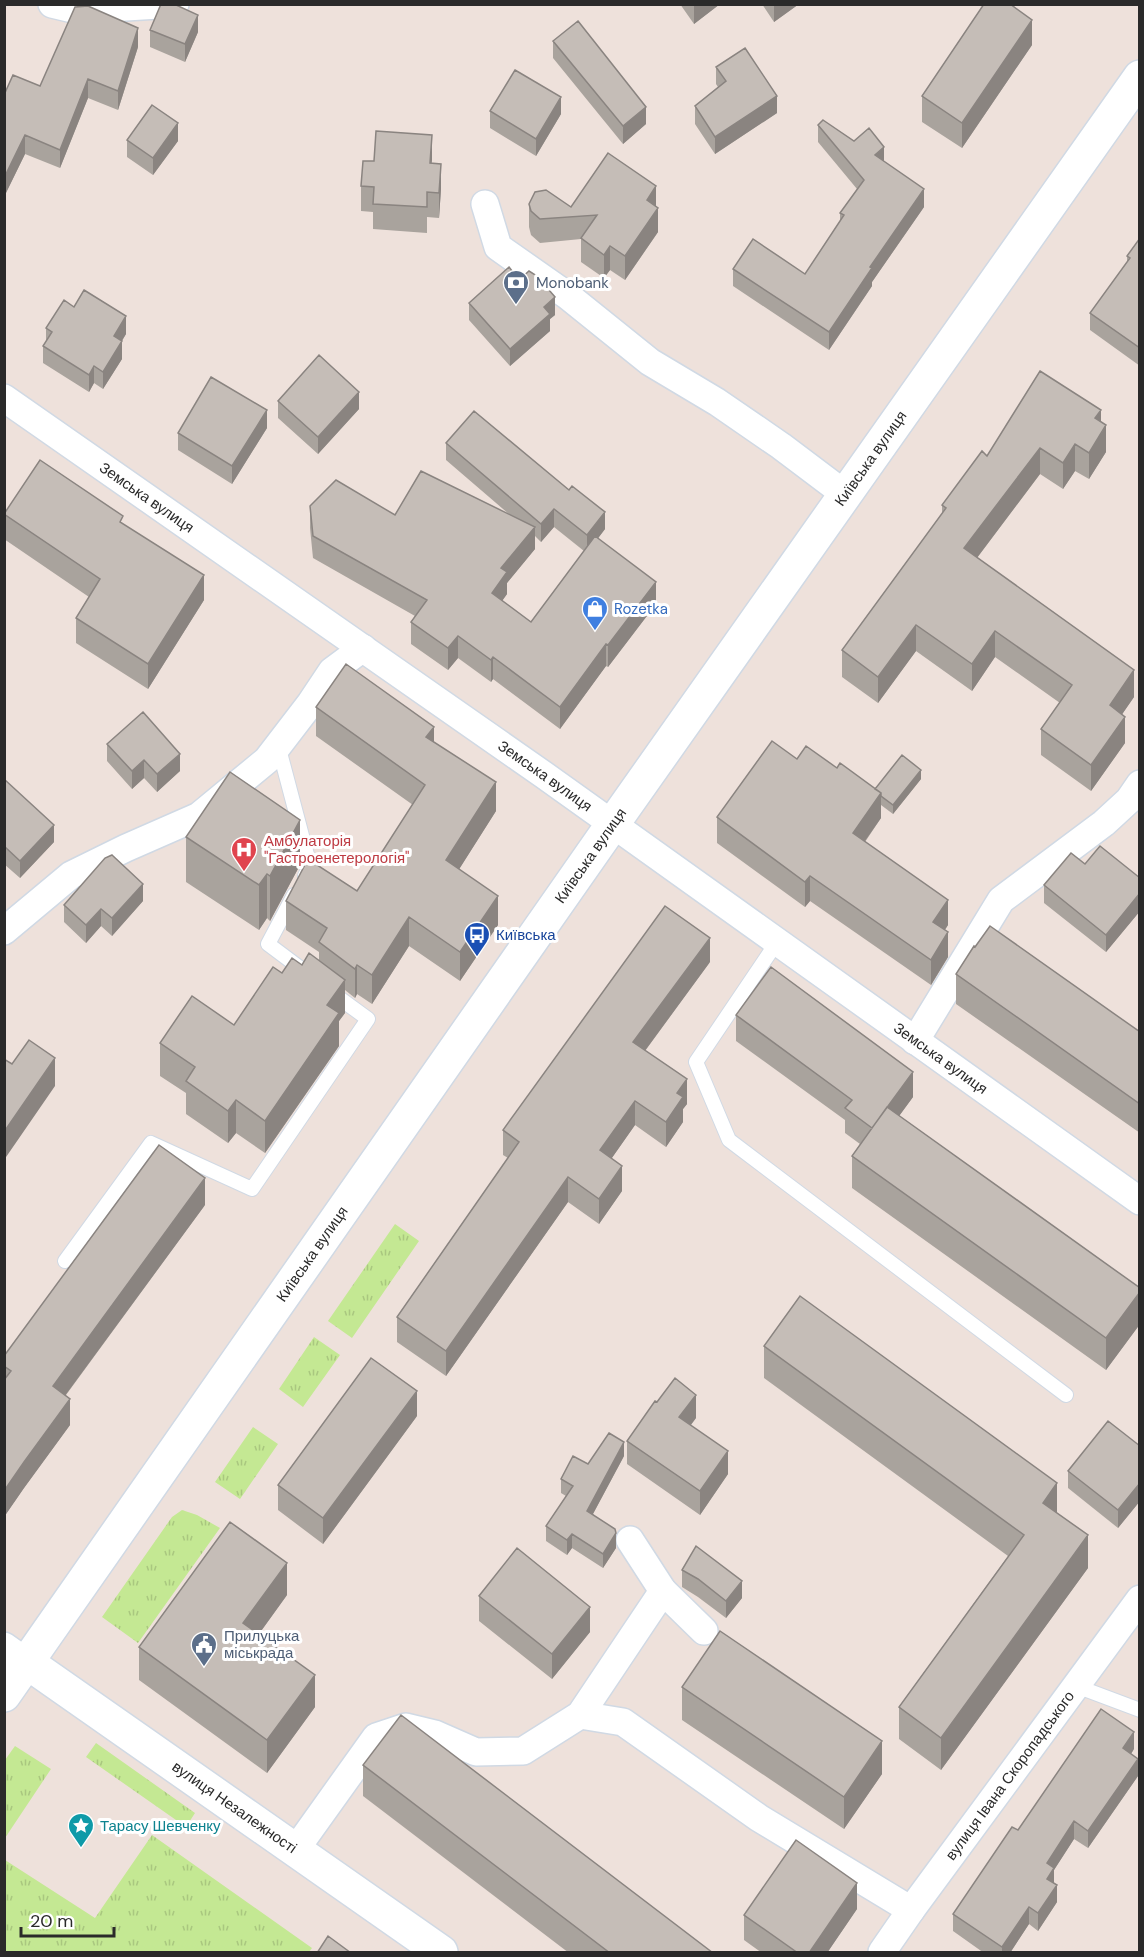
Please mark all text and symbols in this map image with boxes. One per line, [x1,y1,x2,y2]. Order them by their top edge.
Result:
bank icon: Monobank [501,268,531,306]
place label: Monobank [536,273,609,293]
street label: Київська вулиця [830,407,911,510]
street label: Земська вулиця [95,458,198,538]
shop icon: Rozetka [580,594,610,632]
place label: Rozetka [614,599,668,619]
street label: Земська вулиця [494,736,596,816]
street label: Київська вулиця [550,804,631,907]
place label: Амбулаторія "Гастроенетерологія" [264,831,409,868]
hospital icon: Амбулаторія "Гастроенетерологія" [229,835,259,873]
bus stop icon: Київська [462,920,492,958]
place label: Київська [496,925,556,945]
street label: Земська вулиця [890,1018,991,1099]
street label: Київська вулиця [272,1202,353,1306]
place label: Прилуцька міськрада [224,1626,300,1663]
public building icon: Прилуцька міськрада [189,1630,219,1668]
street label: вулиця Івана Скоропадського [941,1687,1079,1864]
street label: вулиця Незалежності [168,1757,301,1858]
place icon: Тарасу Шевченку [66,1811,96,1849]
place label: Тарасу Шевченку [100,1816,221,1836]
scale bar [21,1900,114,1938]
text: 20 m [30,1909,73,1933]

